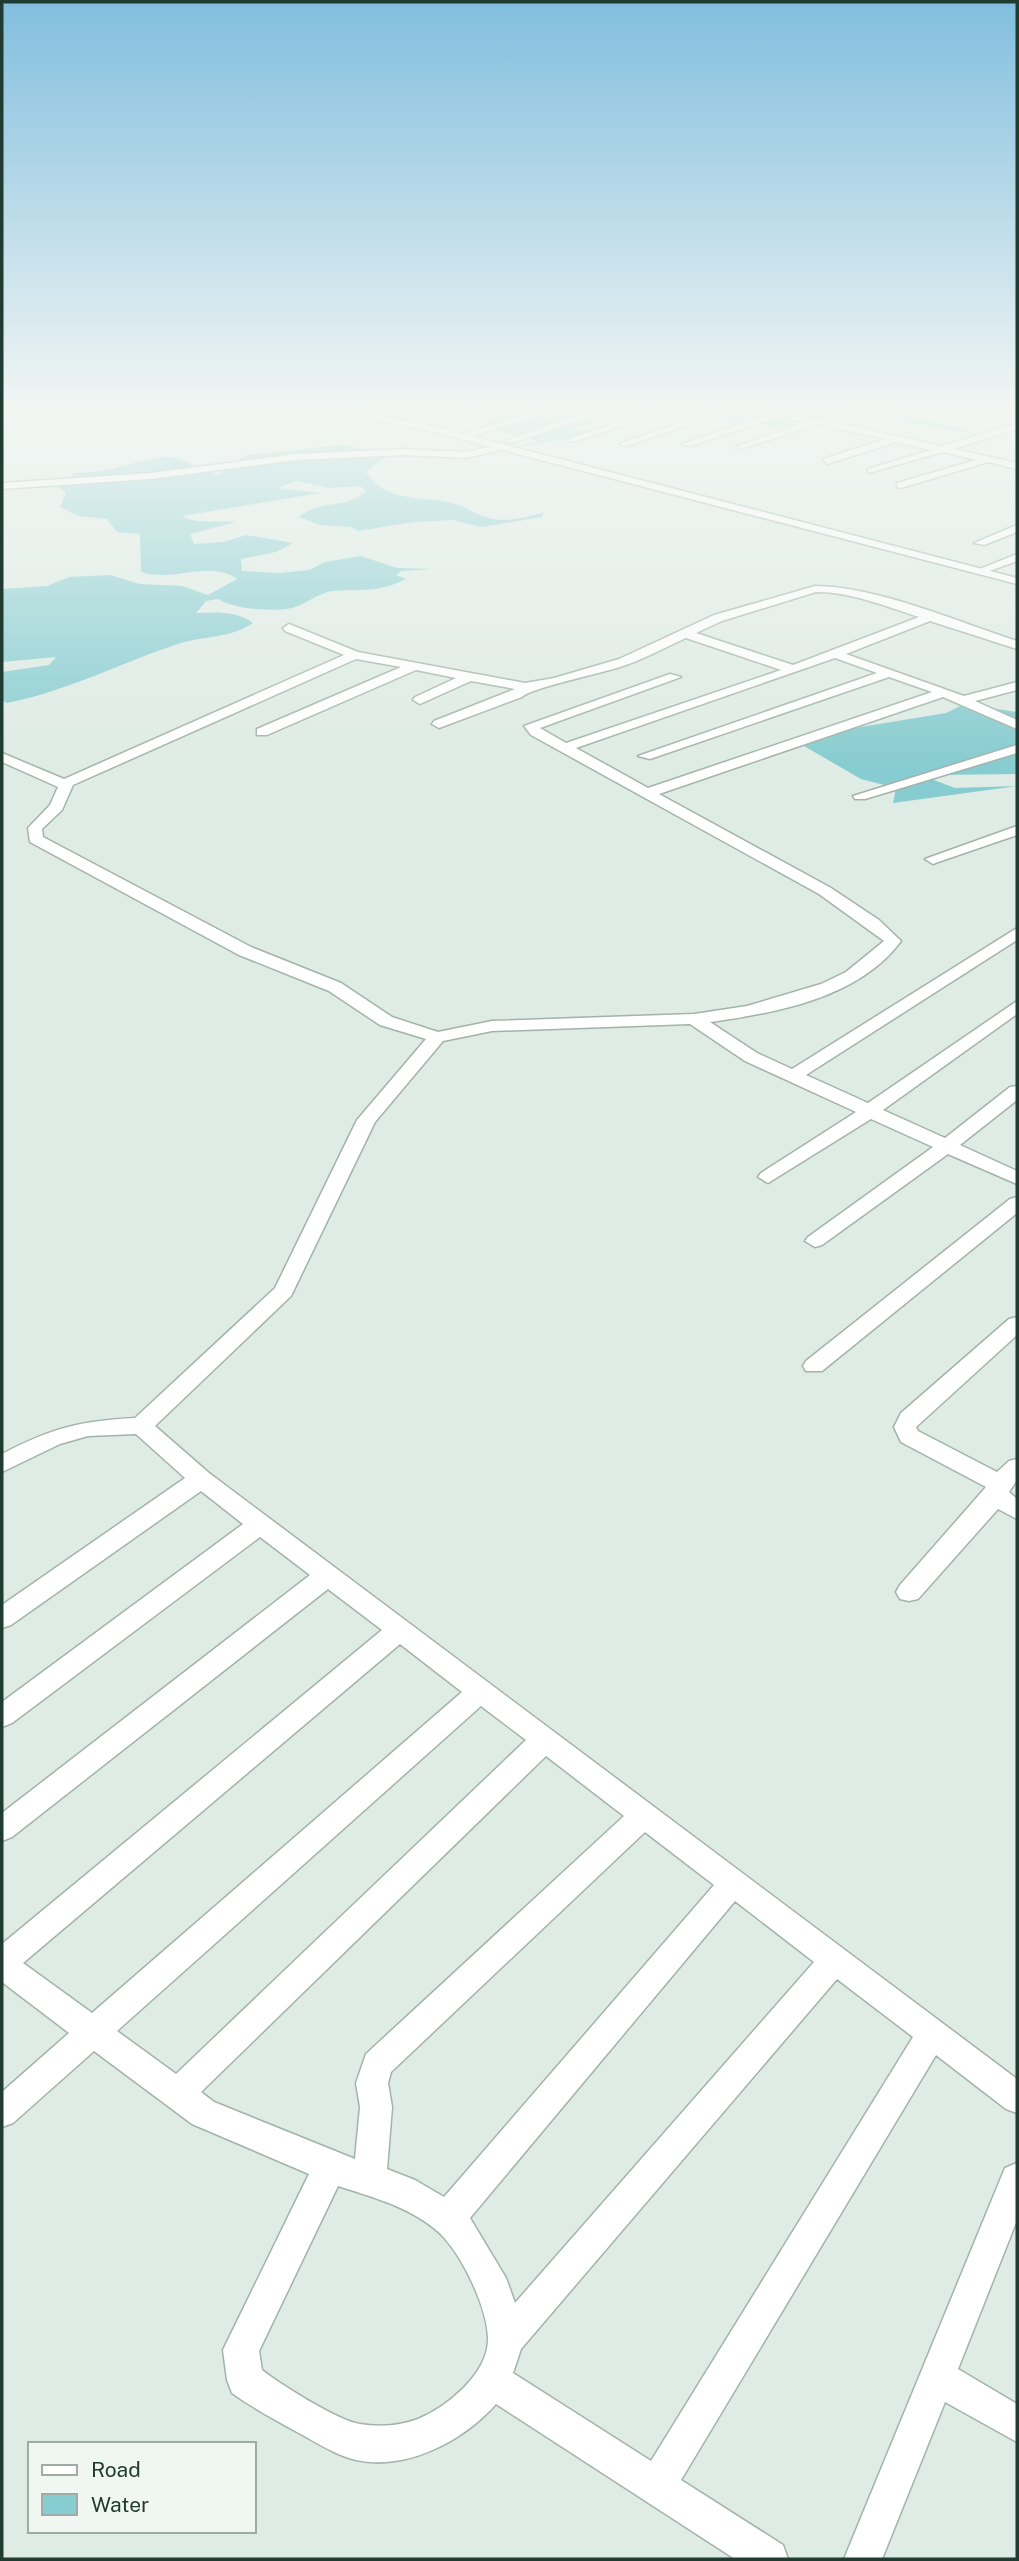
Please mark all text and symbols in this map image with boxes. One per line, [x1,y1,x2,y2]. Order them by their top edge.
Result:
legend [28,2442,256,2533]
text: Road [91,2457,141,2482]
text: Water [91,2492,149,2517]

